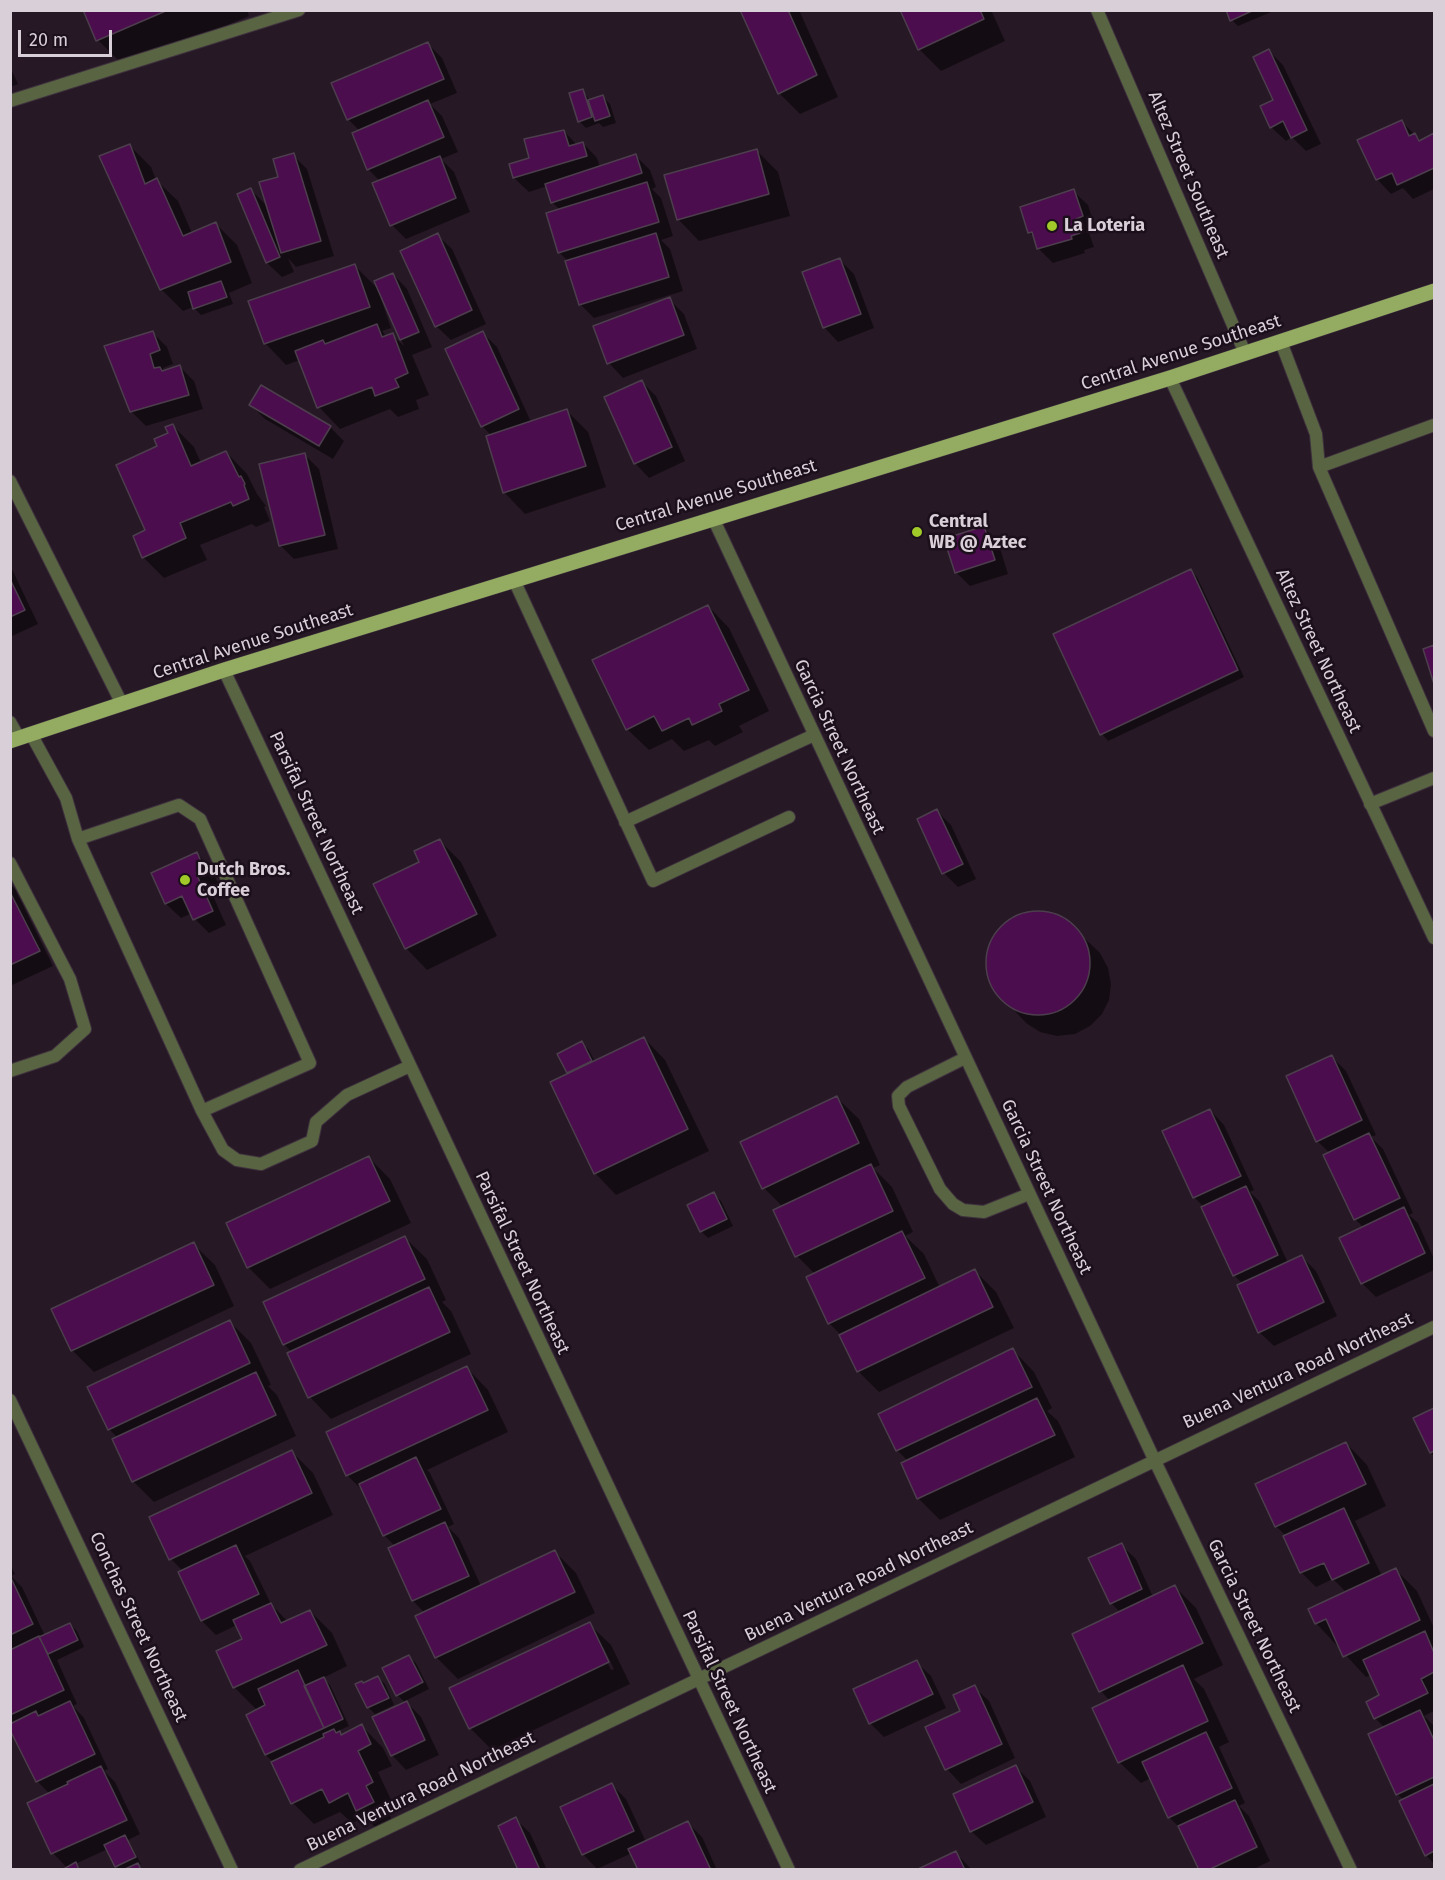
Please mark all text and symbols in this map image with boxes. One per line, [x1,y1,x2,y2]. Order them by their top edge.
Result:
scale bar [21,18,116,56]
text: 20 m [29,29,68,51]
street label: Altez Street Southeast [1143,88,1233,262]
place label: La Loteria [1064,215,1145,237]
marker: La Loteria [1045,219,1059,233]
street label: Central Avenue Southeast [1078,310,1284,396]
street label: Central Avenue Southeast [613,455,819,537]
place label: Central WB @ Aztec [929,511,1026,554]
marker: Central WB @ Aztec [910,525,924,539]
street label: Altez Street Northeast [1270,565,1366,737]
street label: Central Avenue Southeast [150,599,356,685]
street label: Garcia Street Northeast [789,656,889,838]
street label: Parsifal Street Northeast [264,728,368,918]
place label: Dutch Bros. Coffee [197,859,290,902]
marker: Dutch Bros. Coffee [178,873,192,887]
street label: Garcia Street Northeast [996,1096,1096,1278]
street label: Parsifal Street Northeast [470,1168,574,1358]
street label: Buena Ventura Road Northeast [1180,1308,1416,1434]
street label: Buena Ventura Road Northeast [741,1517,977,1647]
street label: Conchas Street Northeast [84,1529,192,1725]
street label: Garcia Street Northeast [1203,1536,1305,1716]
street label: Parsifal Street Northeast [677,1607,781,1797]
street label: Buena Ventura Road Northeast [303,1727,539,1857]

